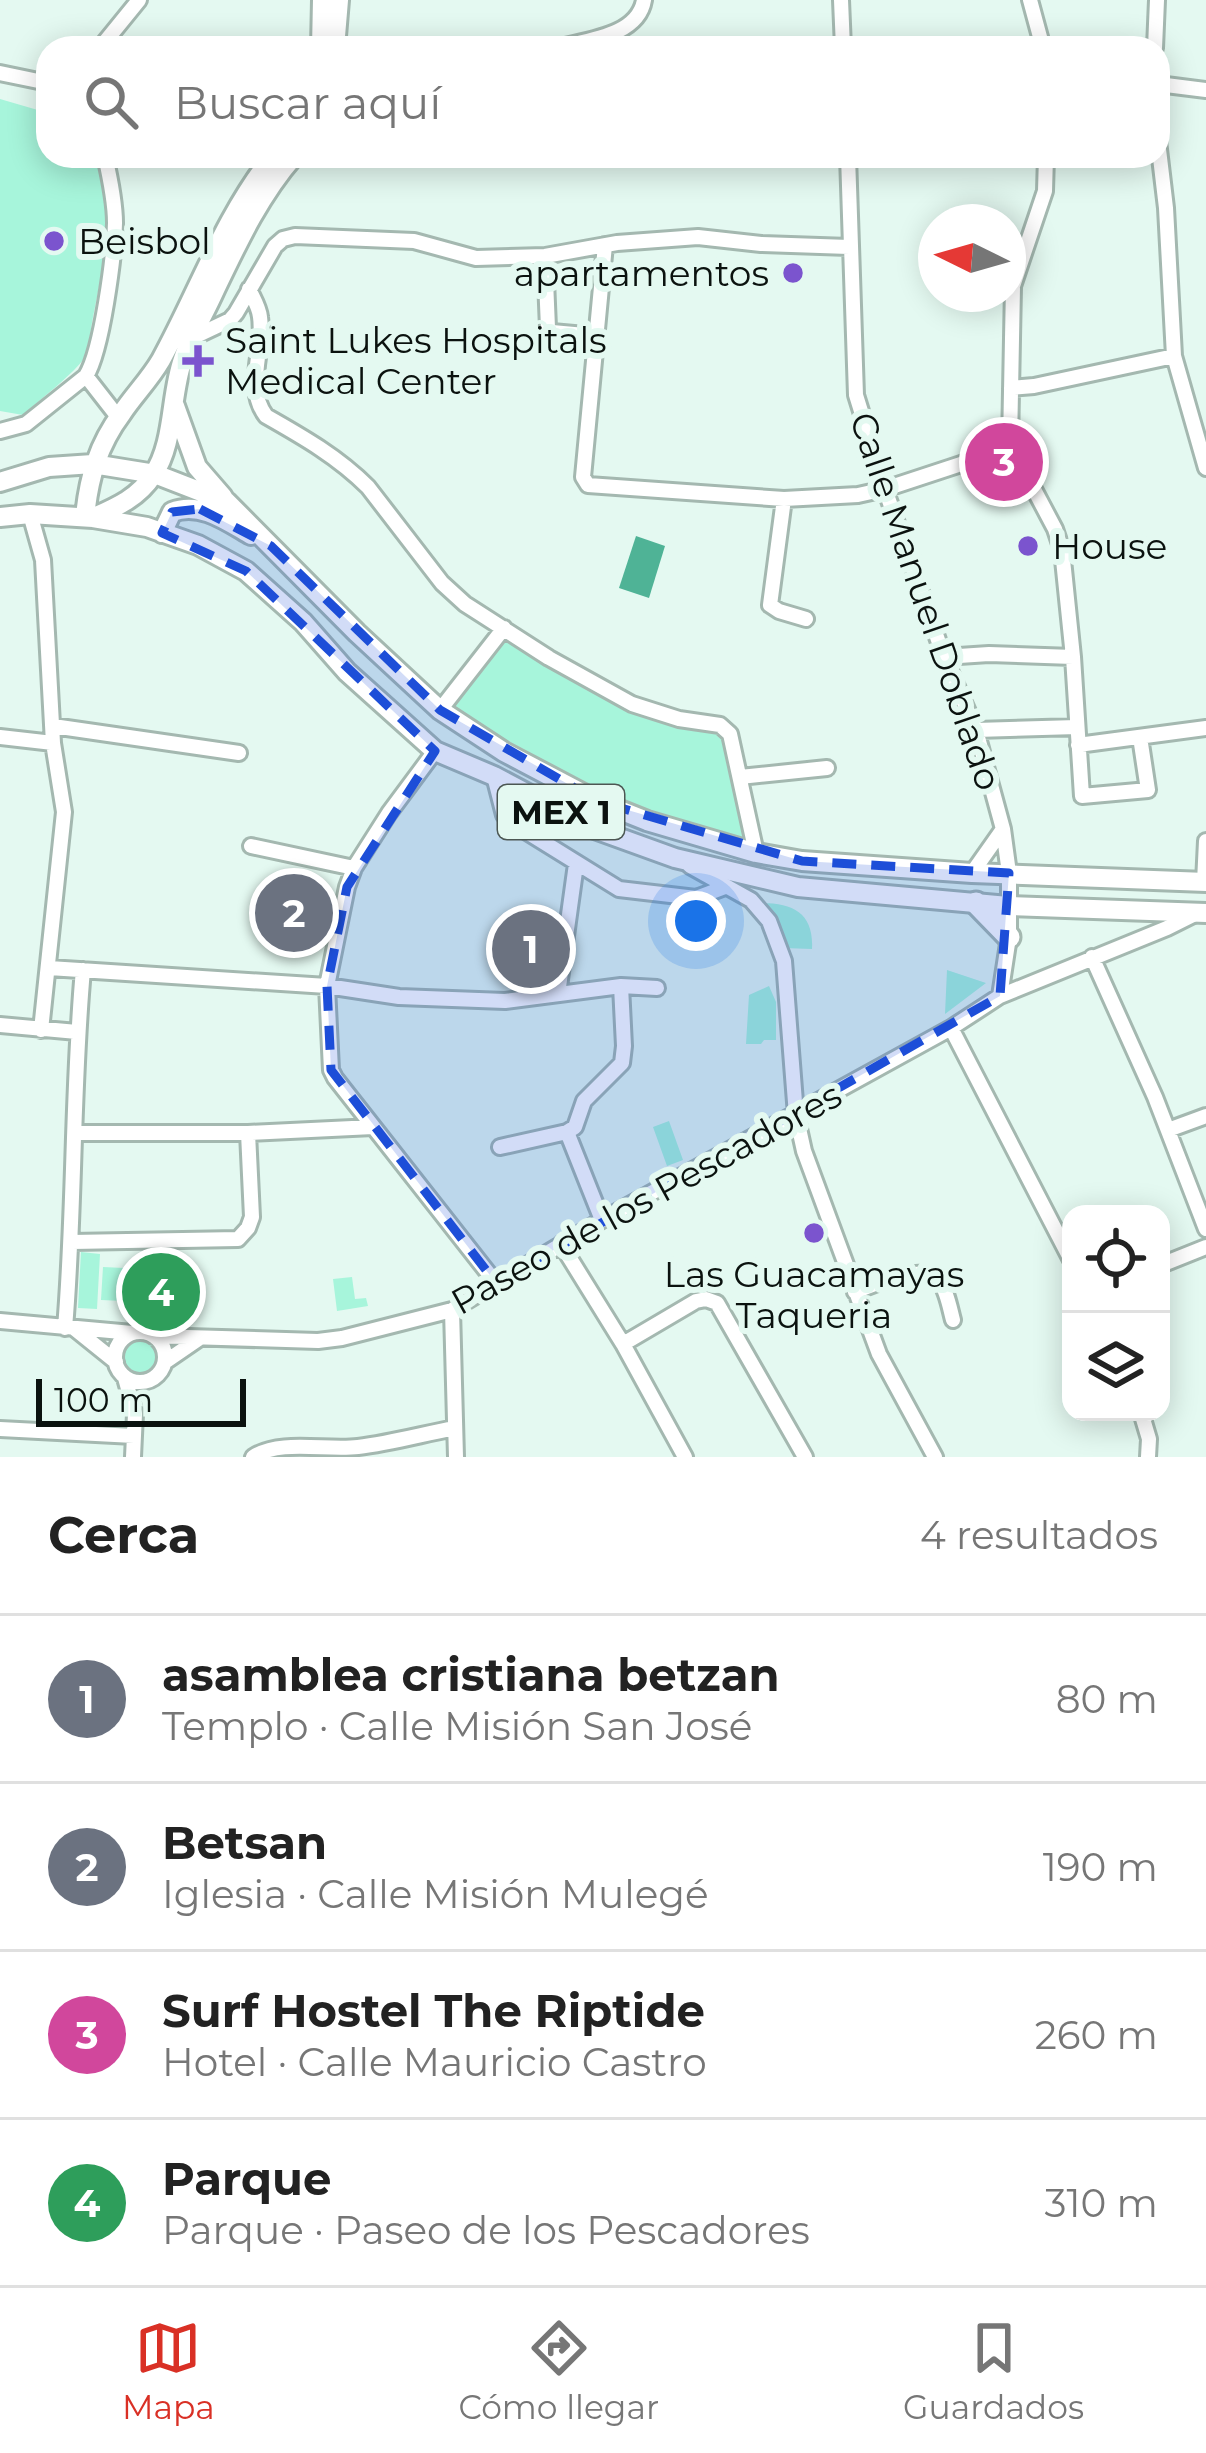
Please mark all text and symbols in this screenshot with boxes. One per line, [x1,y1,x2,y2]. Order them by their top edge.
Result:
search box [36,36,1170,168]
icon: search [78,69,144,135]
text: Buscar aquí [174,75,441,130]
north arrow [918,204,1026,312]
place label: Beisbol [78,219,211,263]
marker: Beisbol [41,228,67,254]
place label: apartamentos [514,251,769,295]
marker: apartamentos [780,260,806,286]
place label: Saint Lukes Hospitals Medical Center [225,318,607,403]
marker: Saint Lukes Hospitals Medical Center [182,345,214,377]
street label: Calle Manuel Doblado [841,406,1011,796]
pin: 3 [965,417,1043,507]
place label: House [1052,524,1167,568]
marker: House [1015,533,1041,559]
road number: MEX 1 [498,785,624,839]
pin: 2 [255,868,333,958]
your location [666,891,726,951]
pin: 1 [492,904,570,994]
street label: Paseo de los Pescadores [443,1072,849,1324]
map controls [1062,1205,1170,1421]
button: locate [1062,1205,1170,1313]
marker: Las Guacamayas Taqueria [801,1220,827,1246]
pin: 4 [122,1247,200,1337]
place label: Las Guacamayas Taqueria [664,1252,964,1337]
button: layers [1062,1313,1170,1421]
scale bar [36,1373,246,1426]
text: 100 m [54,1380,153,1420]
text: Cerca [48,1504,199,1566]
text: 4 resultados [920,1511,1158,1559]
text: asamblea cristiana betzan [162,1647,780,1702]
text: 1 [79,1675,95,1723]
text: 80 m [1056,1675,1158,1723]
text: Templo · Calle Misión San José [162,1702,752,1750]
text: Betsan [162,1815,327,1870]
text: 2 [75,1843,99,1891]
text: 190 m [1043,1843,1158,1891]
text: Iglesia · Calle Misión Mulegé [162,1870,709,1918]
text: Surf Hostel The Riptide [162,1983,705,2038]
text: 3 [75,2011,99,2059]
text: 260 m [1035,2011,1158,2059]
text: Hotel · Calle Mauricio Castro [162,2038,707,2086]
text: Parque [162,2151,331,2206]
text: 4 [74,2179,100,2227]
text: 310 m [1045,2179,1158,2227]
text: Parque · Paseo de los Pescadores [162,2206,810,2254]
tab: Mapa [122,2315,215,2427]
tab: Cómo llegar [459,2315,659,2427]
tab: Guardados [903,2315,1084,2427]

